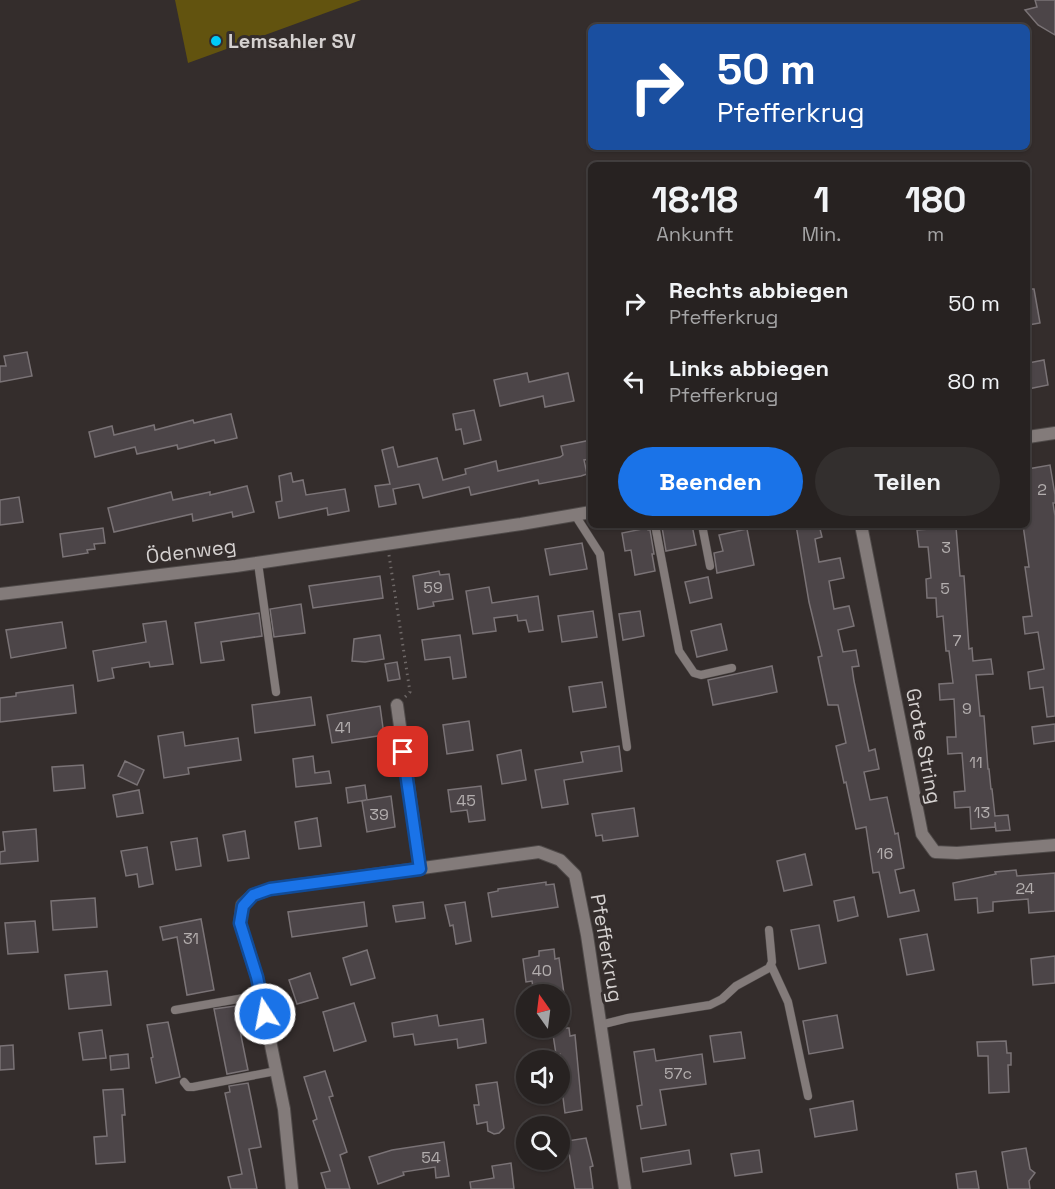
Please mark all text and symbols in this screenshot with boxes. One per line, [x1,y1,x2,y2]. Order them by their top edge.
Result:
place label: Lemsahler SV [228,28,356,54]
marker: Lemsahler SV [209,34,223,48]
text: 50 m [717,43,816,96]
icon: right [618,48,696,126]
text: Pfefferkrug [717,95,865,130]
text: 18:18 [652,177,738,223]
text: 1 [813,177,830,223]
text: 180 [905,177,966,223]
text: Ankunft [656,221,734,247]
text: Min. [802,221,841,247]
text: m [927,221,944,247]
text: Rechts abbiegen [669,276,849,304]
icon: right [618,287,651,320]
text: 50 m [948,289,1000,317]
text: Pfefferkrug [669,304,778,330]
text: Links abbiegen [669,354,829,382]
icon: left [618,365,651,398]
text: 80 m [948,367,1000,395]
text: Pfefferkrug [669,382,778,408]
button: Beenden [618,447,803,516]
button: Teilen [815,447,1000,516]
house number: 2 [1037,479,1047,500]
street label: Ödenweg [144,533,238,569]
house number: 3 [941,537,951,558]
house number: 59 [423,577,443,598]
house number: 5 [940,578,950,599]
house number: 7 [952,630,962,651]
street label: Grote String [900,686,948,806]
house number: 9 [962,698,972,719]
house number: 41 [335,717,351,738]
pin [377,726,428,777]
icon: arrive [386,735,419,768]
house number: 11 [969,752,983,773]
house number: 45 [456,790,476,811]
house number: 13 [974,802,990,823]
house number: 39 [369,804,389,825]
house number: 16 [877,843,893,864]
house number: 24 [1015,878,1035,899]
street label: Pfefferkrug [585,892,629,1004]
house number: 31 [183,928,199,949]
house number: 40 [532,960,552,981]
position arrow [233,982,297,1046]
north arrow [516,984,570,1038]
map controls [516,984,570,1170]
button: sound [516,1050,570,1104]
house number: 57c [664,1063,692,1084]
button: search [516,1116,570,1170]
house number: 54 [421,1147,441,1168]

